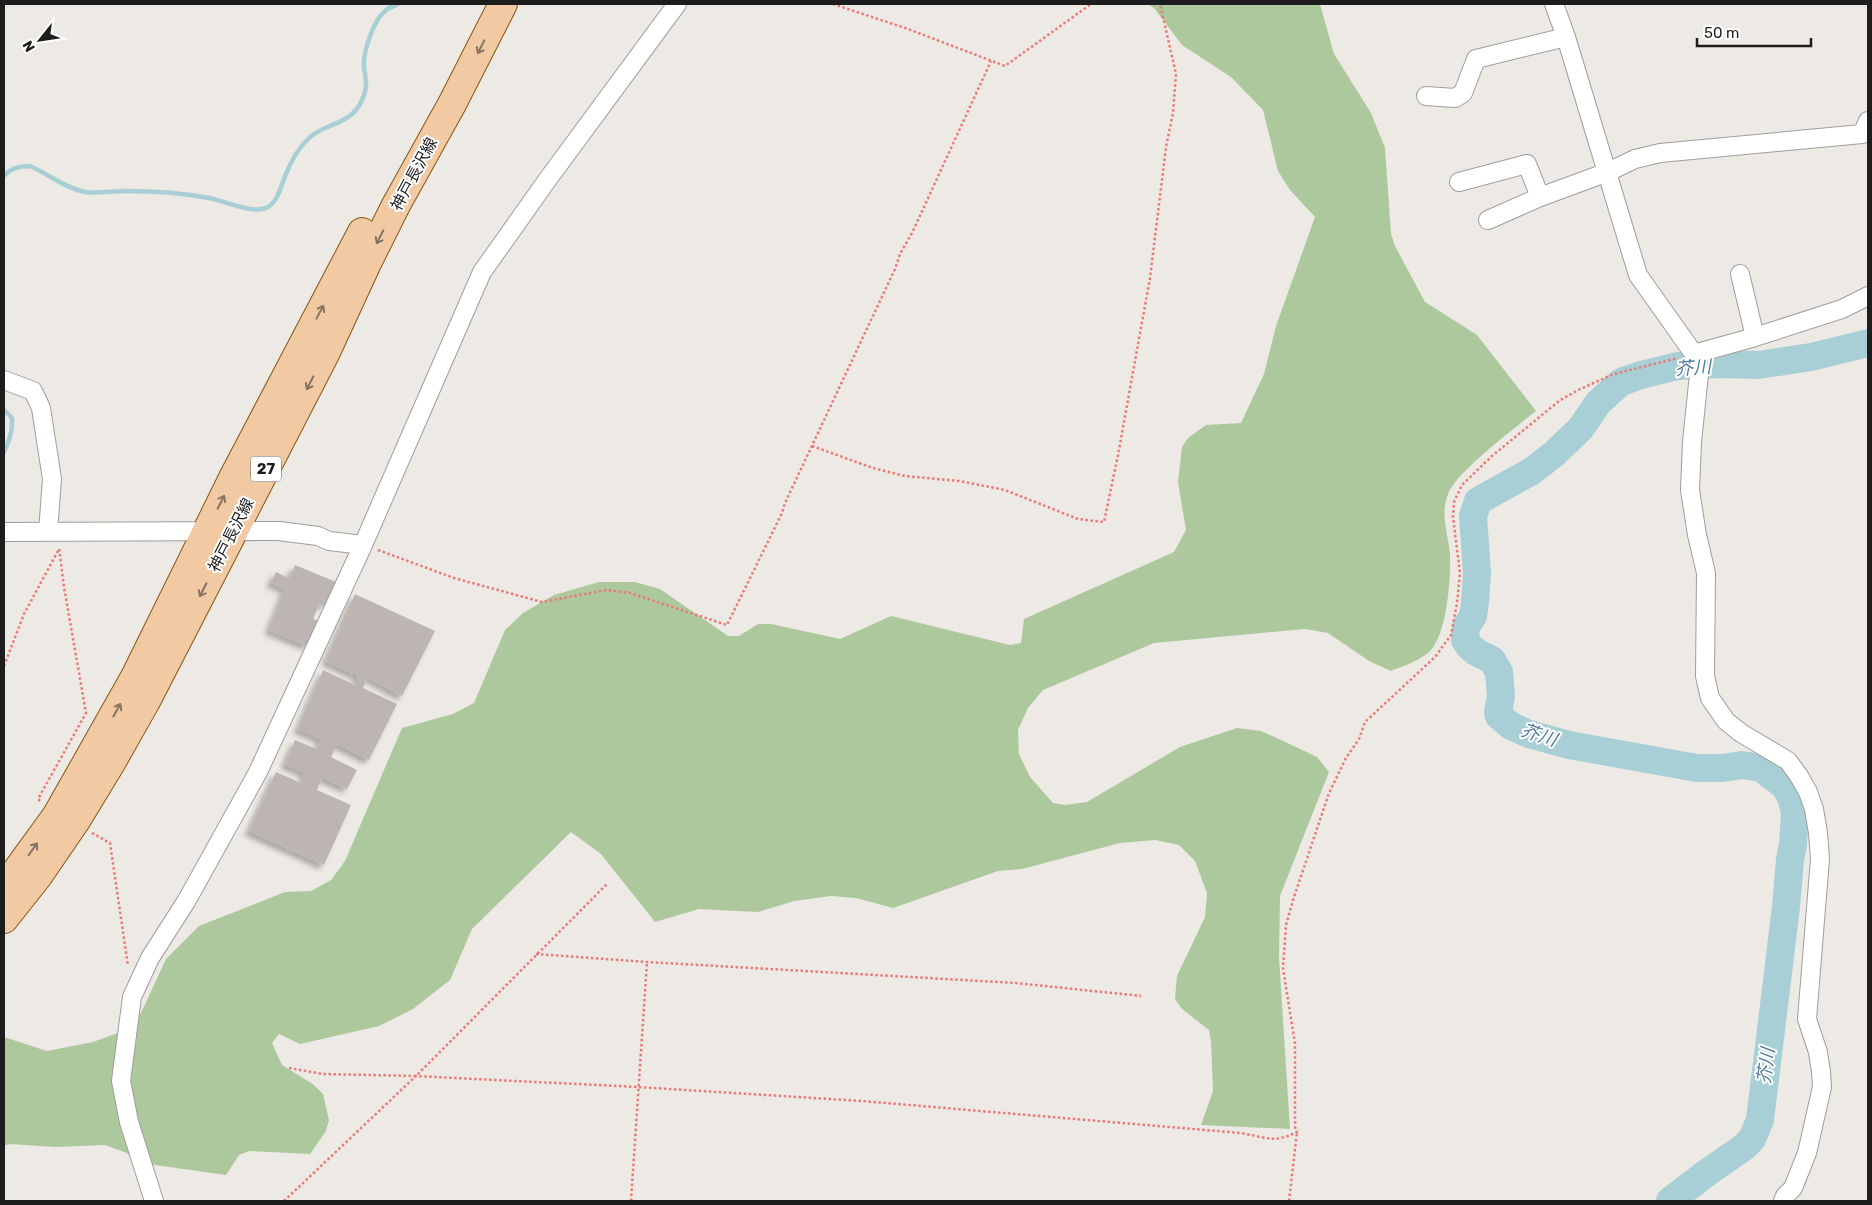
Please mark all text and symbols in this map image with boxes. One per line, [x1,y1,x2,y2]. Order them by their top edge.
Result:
north arrow [15,15,65,65]
scale bar [1697,15,1811,47]
text: 50 m [1704,24,1739,42]
text: N [19,38,39,55]
one-way arrow [476,39,485,54]
street label: 神戸長沢線 [387,134,441,214]
one-way arrow [375,229,384,244]
one-way arrow [315,304,325,319]
water label: 芥川 [1674,356,1714,380]
one-way arrow [305,376,315,391]
road number: 27 [251,456,281,482]
street label: 神戸長沢線 [204,495,258,575]
one-way arrow [217,495,226,510]
one-way arrow [198,582,207,597]
one-way arrow [113,703,122,718]
water label: 芥川 [1518,719,1561,752]
one-way arrow [28,842,38,856]
water label: 芥川 [1753,1045,1779,1085]

